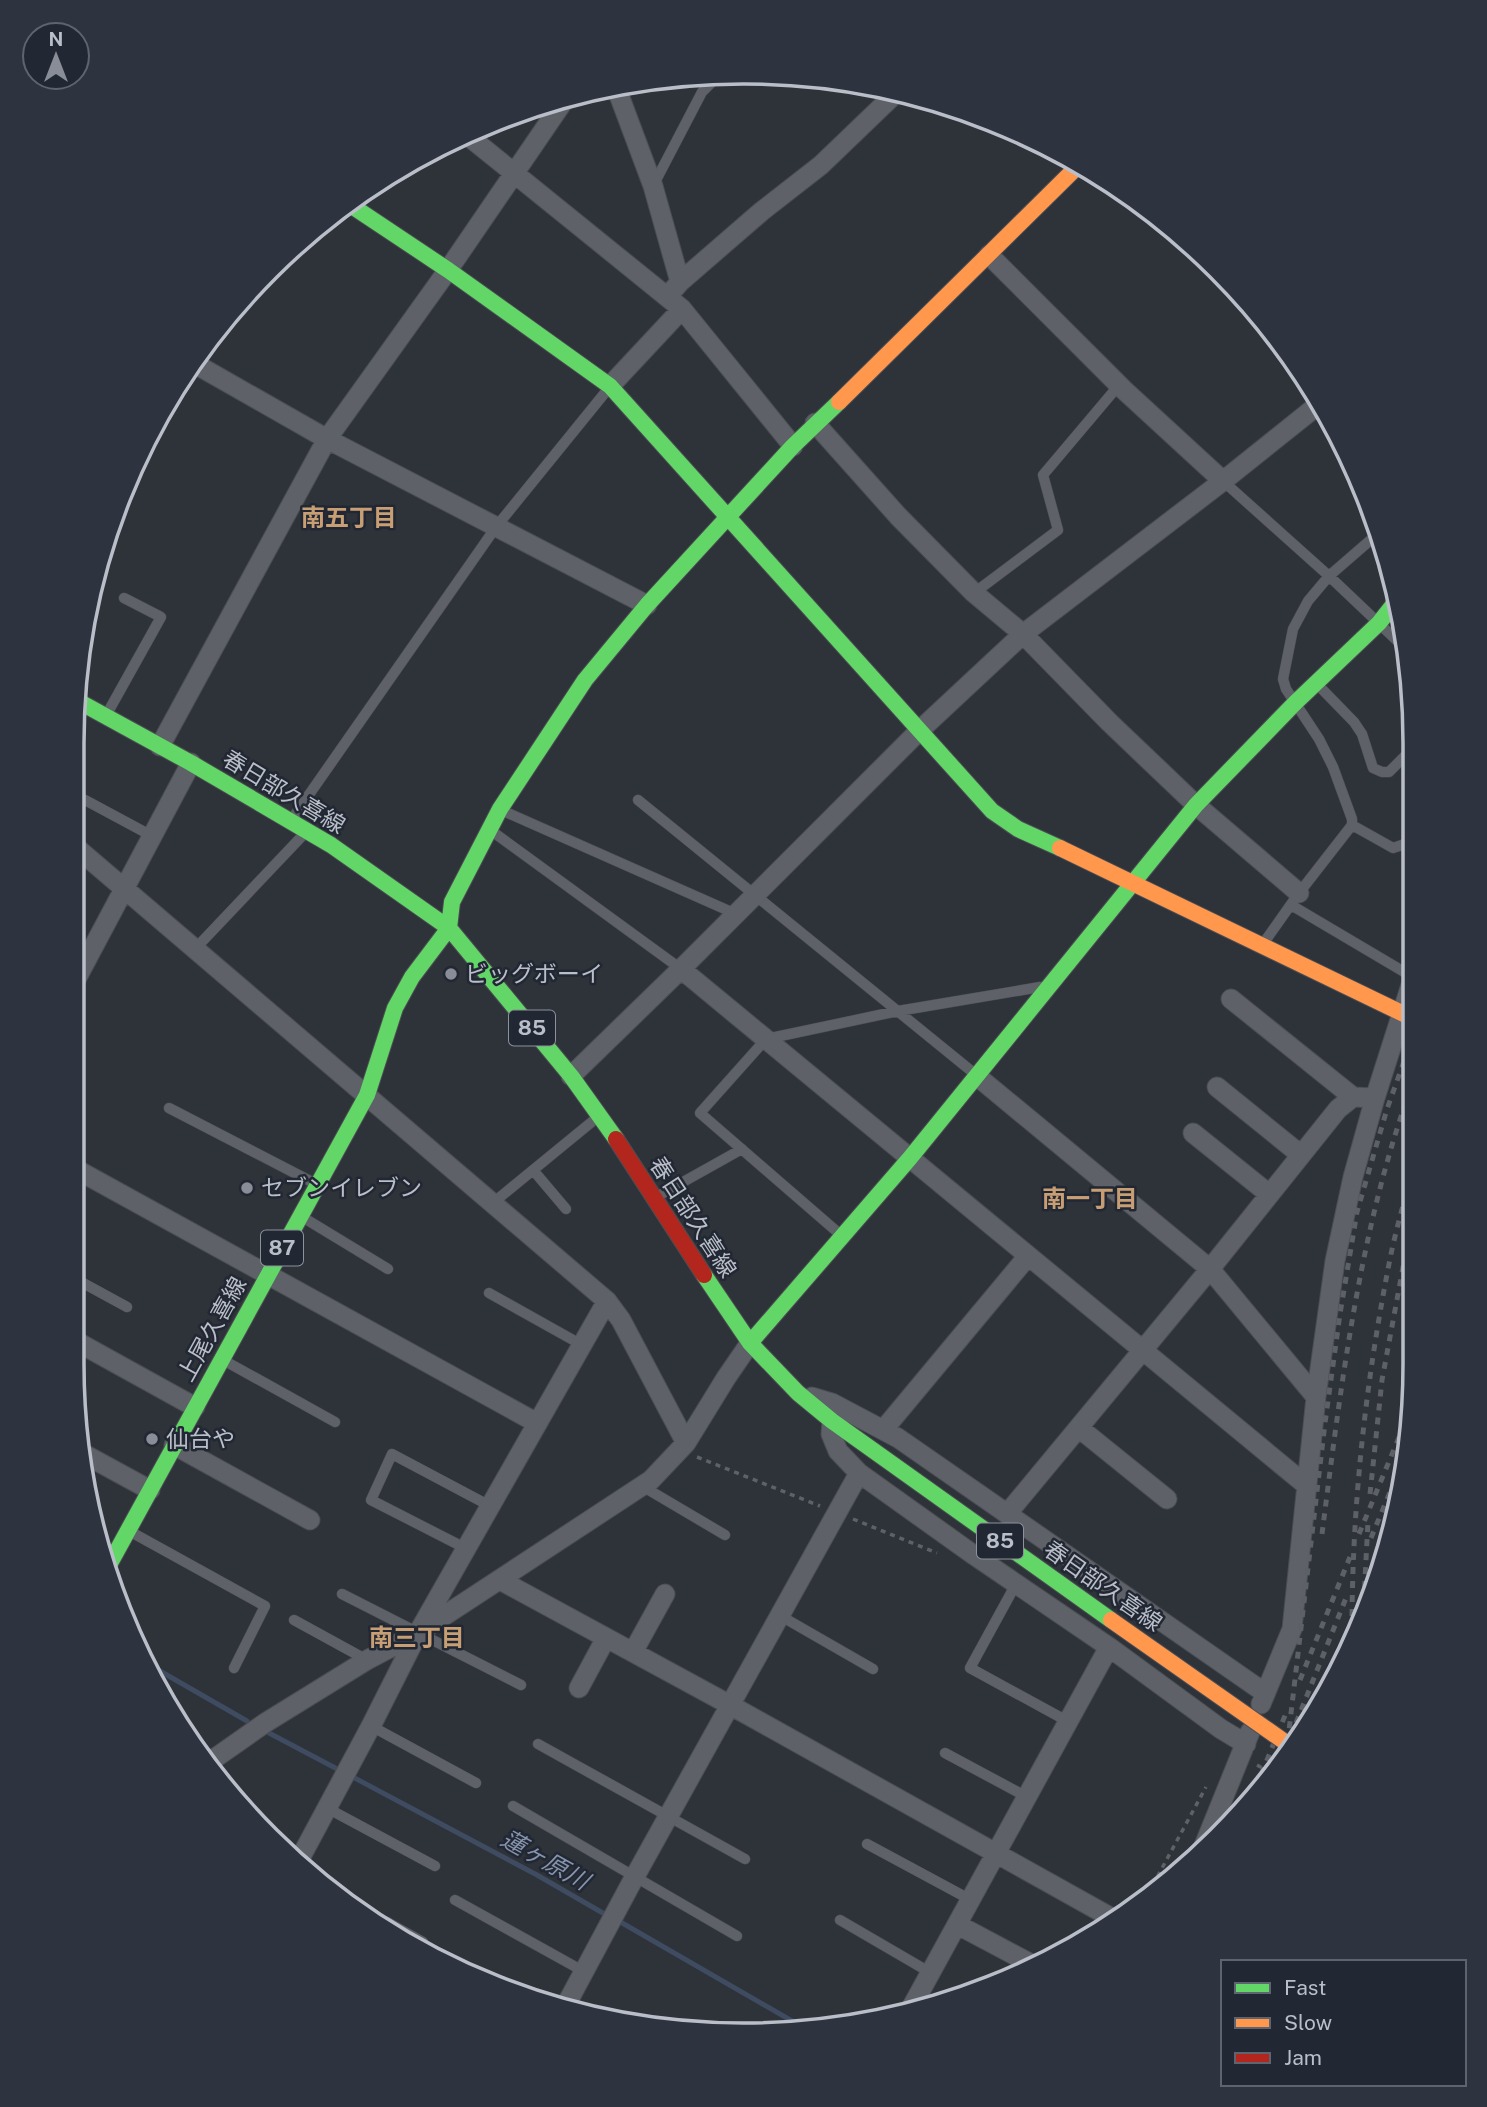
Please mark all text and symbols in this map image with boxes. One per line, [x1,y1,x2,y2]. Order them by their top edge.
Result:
north arrow [21,21,91,91]
text: N [49,28,63,50]
district label: 南五丁目 [301,503,397,531]
street label: 春日部久喜線 [218,744,350,839]
place label: ビッグボーイ [465,960,603,987]
marker: ビッグボーイ [443,966,459,982]
road number: 85 [509,1010,555,1046]
street label: 春日部久喜線 [645,1152,742,1282]
place label: セブンイレブン [261,1174,422,1201]
marker: セブンイレブン [239,1180,255,1196]
district label: 南一丁目 [1042,1184,1138,1212]
road number: 87 [261,1230,303,1266]
street label: 上尾久喜線 [172,1272,251,1386]
place label: 仙台や [166,1425,235,1452]
marker: 仙台や [144,1431,160,1447]
road number: 85 [977,1524,1023,1558]
street label: 春日部久喜線 [1039,1535,1168,1636]
district label: 南三丁目 [369,1623,465,1651]
water label: 蓮ヶ原川 [497,1824,597,1896]
legend [1221,1960,1466,2086]
text: Fast [1284,1975,1326,2000]
text: Slow [1284,2010,1332,2035]
text: Jam [1284,2045,1322,2070]

